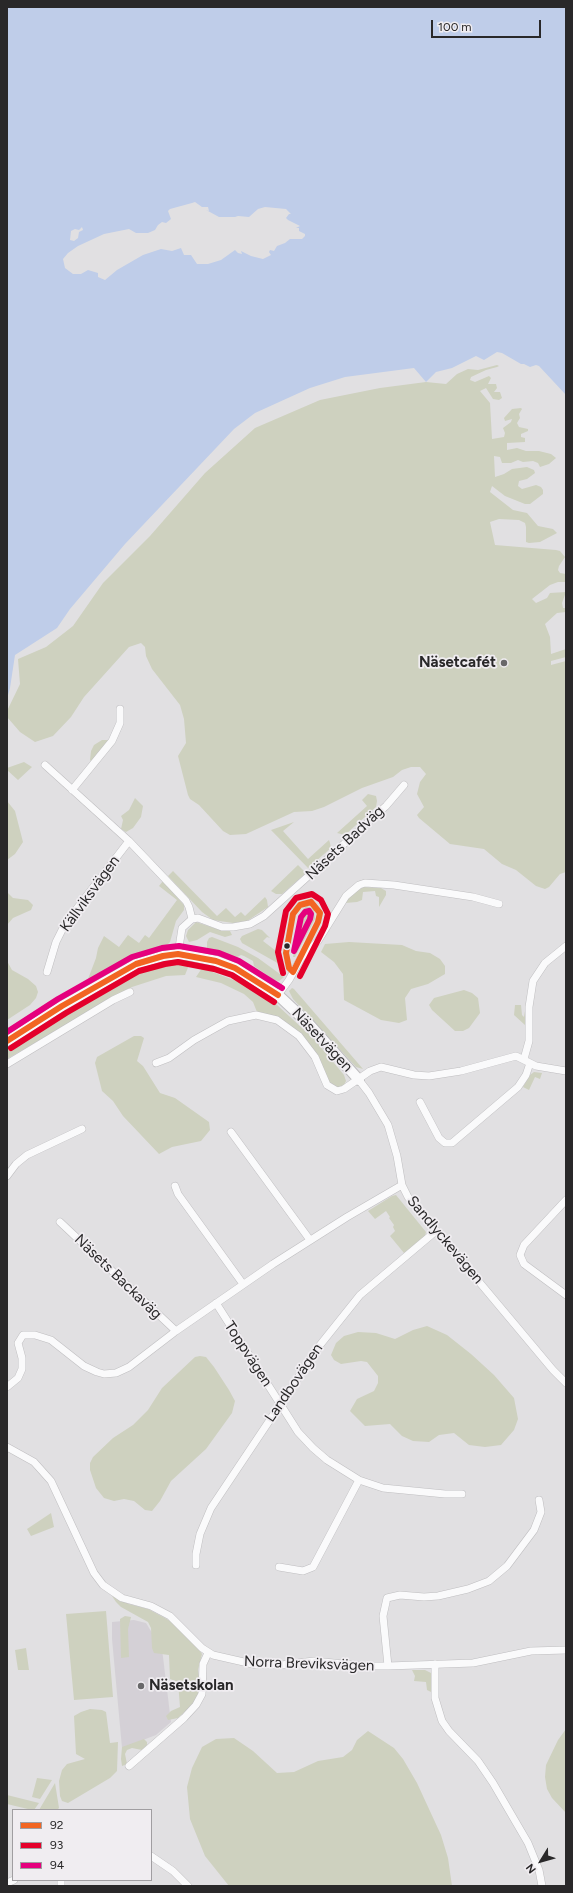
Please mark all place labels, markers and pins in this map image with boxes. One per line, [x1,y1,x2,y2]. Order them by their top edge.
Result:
place label: Näsetcafét [419,654,496,672]
marker: Näsetcafét [499,658,509,668]
unlabelled marker [282,941,292,951]
place label: Näsetskolan [149,1677,233,1695]
marker: Näsetskolan [136,1681,146,1691]

